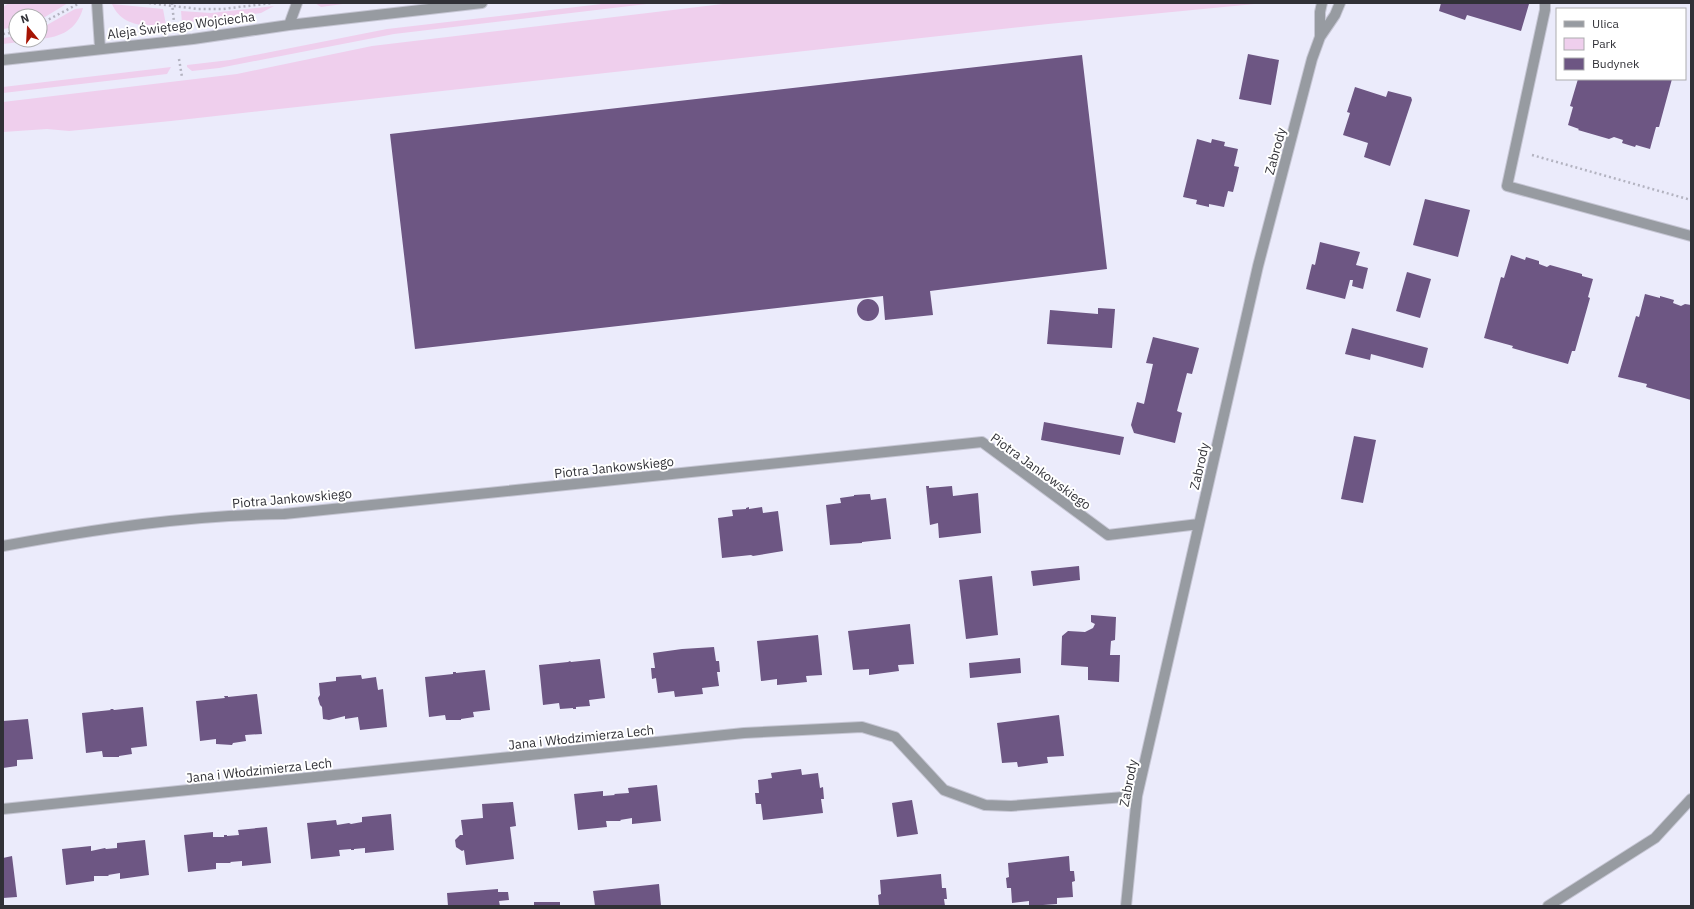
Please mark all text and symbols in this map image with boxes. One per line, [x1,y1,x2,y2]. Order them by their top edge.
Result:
north arrow [8,8,48,48]
street label: Aleja Świętego Wojciecha [106,8,256,43]
legend [1556,8,1686,80]
text: N [19,11,31,26]
text: Ulica [1592,16,1619,31]
text: Park [1592,36,1617,51]
text: Budynek [1592,56,1640,71]
street label: Zabrody [1261,125,1290,177]
street label: Piotra Jankowskiego [987,429,1094,514]
street label: Zabrody [1186,440,1213,491]
street label: Piotra Jankowskiego [553,453,675,482]
street label: Piotra Jankowskiego [231,485,353,512]
street label: Jana i Włodzimierza Lech [507,721,655,754]
street label: Jana i Włodzimierza Lech [185,754,333,787]
street label: Zabrody [1116,757,1142,808]

